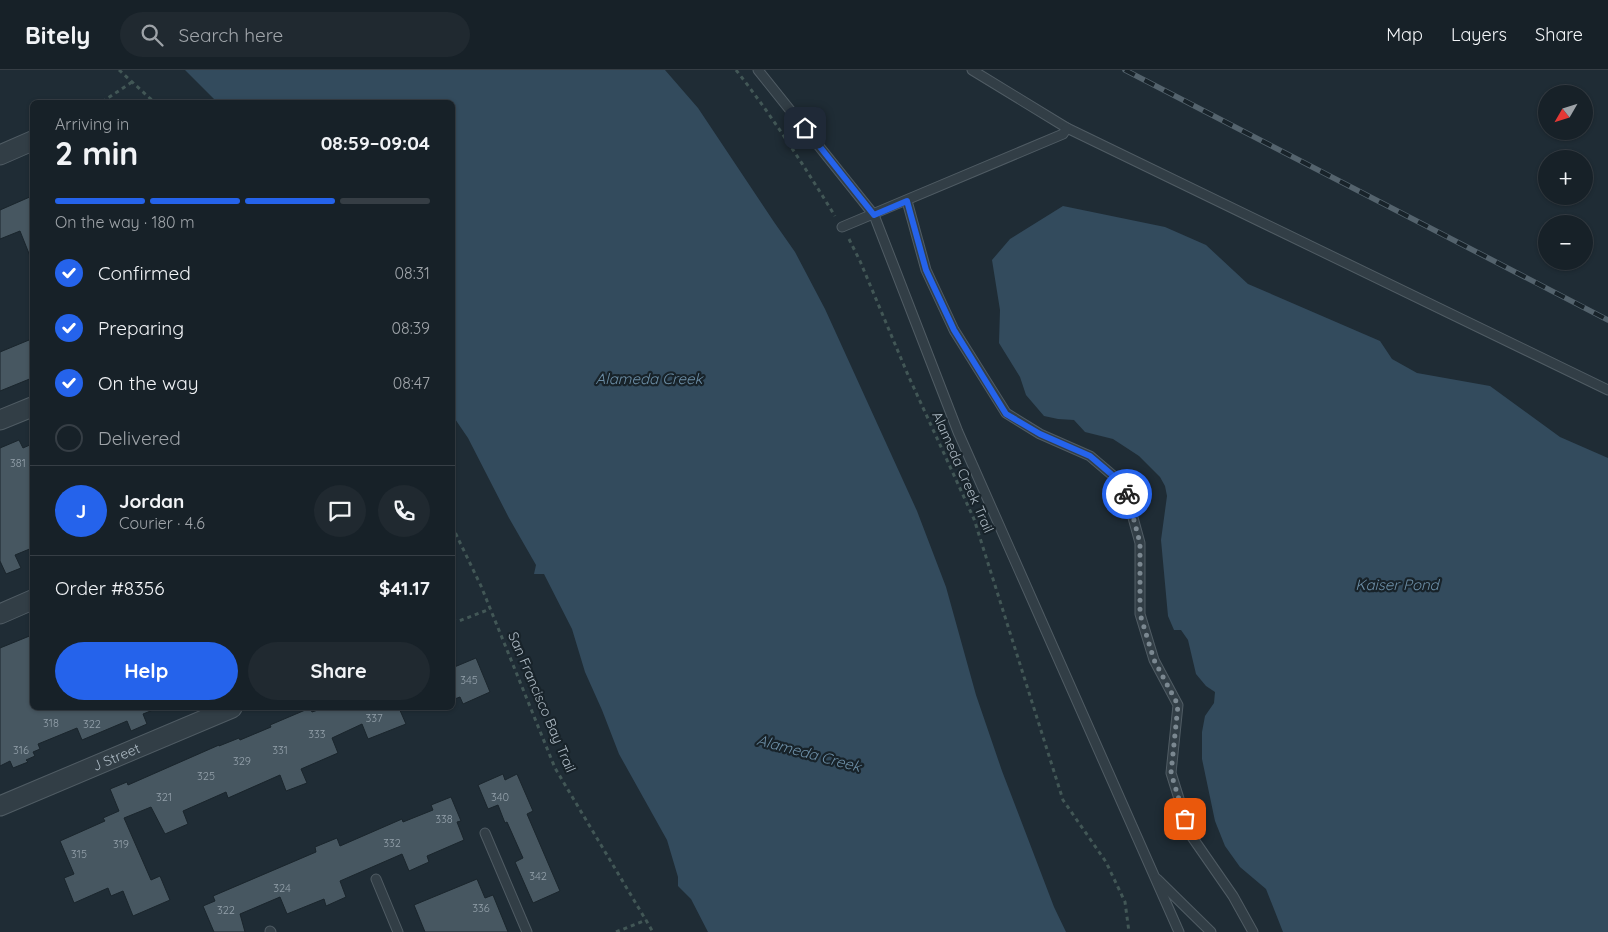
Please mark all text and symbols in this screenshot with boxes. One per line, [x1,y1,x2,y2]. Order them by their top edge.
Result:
search box [120,12,470,57]
text: Bitely [25,20,90,50]
icon: search [138,21,166,49]
text: Search here [178,23,283,47]
text: Map [1386,23,1423,46]
text: Layers [1451,23,1507,46]
text: Share [1535,23,1583,46]
north arrow [1538,85,1592,140]
map controls [1538,85,1593,270]
pin [784,107,826,149]
text: Arriving in [55,114,129,134]
icon: home [791,114,819,142]
text: 08:59–09:04 [321,131,430,155]
text: 2 min [55,133,138,173]
button: + [1538,150,1593,205]
text: On the way · 180 m [55,212,195,232]
button: − [1538,215,1593,270]
icon: check [55,259,83,287]
text: Confirmed [98,261,191,285]
text: 08:31 [395,263,430,283]
icon: check [55,314,83,342]
text: Preparing [98,316,184,340]
text: 08:39 [392,318,430,338]
icon: check [55,369,83,397]
water label: Alameda Creek [596,369,704,388]
text: On the way [98,371,199,395]
text: 08:47 [393,373,430,393]
street label: Alameda Creek Trail [928,408,998,536]
text: Delivered [98,426,181,450]
house number: 381 [10,456,26,470]
courier [1102,469,1152,519]
icon: bike [1113,480,1141,508]
button: chat [314,485,366,537]
button: phone [378,485,430,537]
text: Jordan [119,489,184,513]
text: J [76,499,86,523]
text: Courier · 4.6 [119,513,205,533]
water label: Kaiser Pond [1355,575,1441,594]
text: Order #8356 [55,576,164,600]
text: $41.17 [379,576,430,600]
street label: San Francisco Bay Trail [504,629,580,775]
button: Help [55,642,238,700]
button: Share [248,642,430,700]
house number: 345 [460,673,478,687]
house number: 337 [365,711,383,725]
house number: 318 [43,716,59,730]
house number: 322 [83,717,101,731]
house number: 333 [308,727,326,741]
water label: Alameda Creek [755,730,865,777]
street label: J Street [89,739,143,775]
house number: 316 [13,743,29,757]
house number: 331 [272,743,288,757]
house number: 329 [233,754,251,768]
house number: 325 [197,769,215,783]
house number: 321 [156,790,172,804]
house number: 340 [491,790,509,804]
pin [1164,798,1206,840]
icon: bag [1171,805,1199,833]
house number: 338 [435,812,453,826]
house number: 332 [383,836,401,850]
house number: 319 [113,837,129,851]
house number: 315 [71,847,87,861]
house number: 342 [529,869,547,883]
house number: 324 [273,881,291,895]
house number: 336 [472,901,490,915]
house number: 322 [217,903,235,917]

